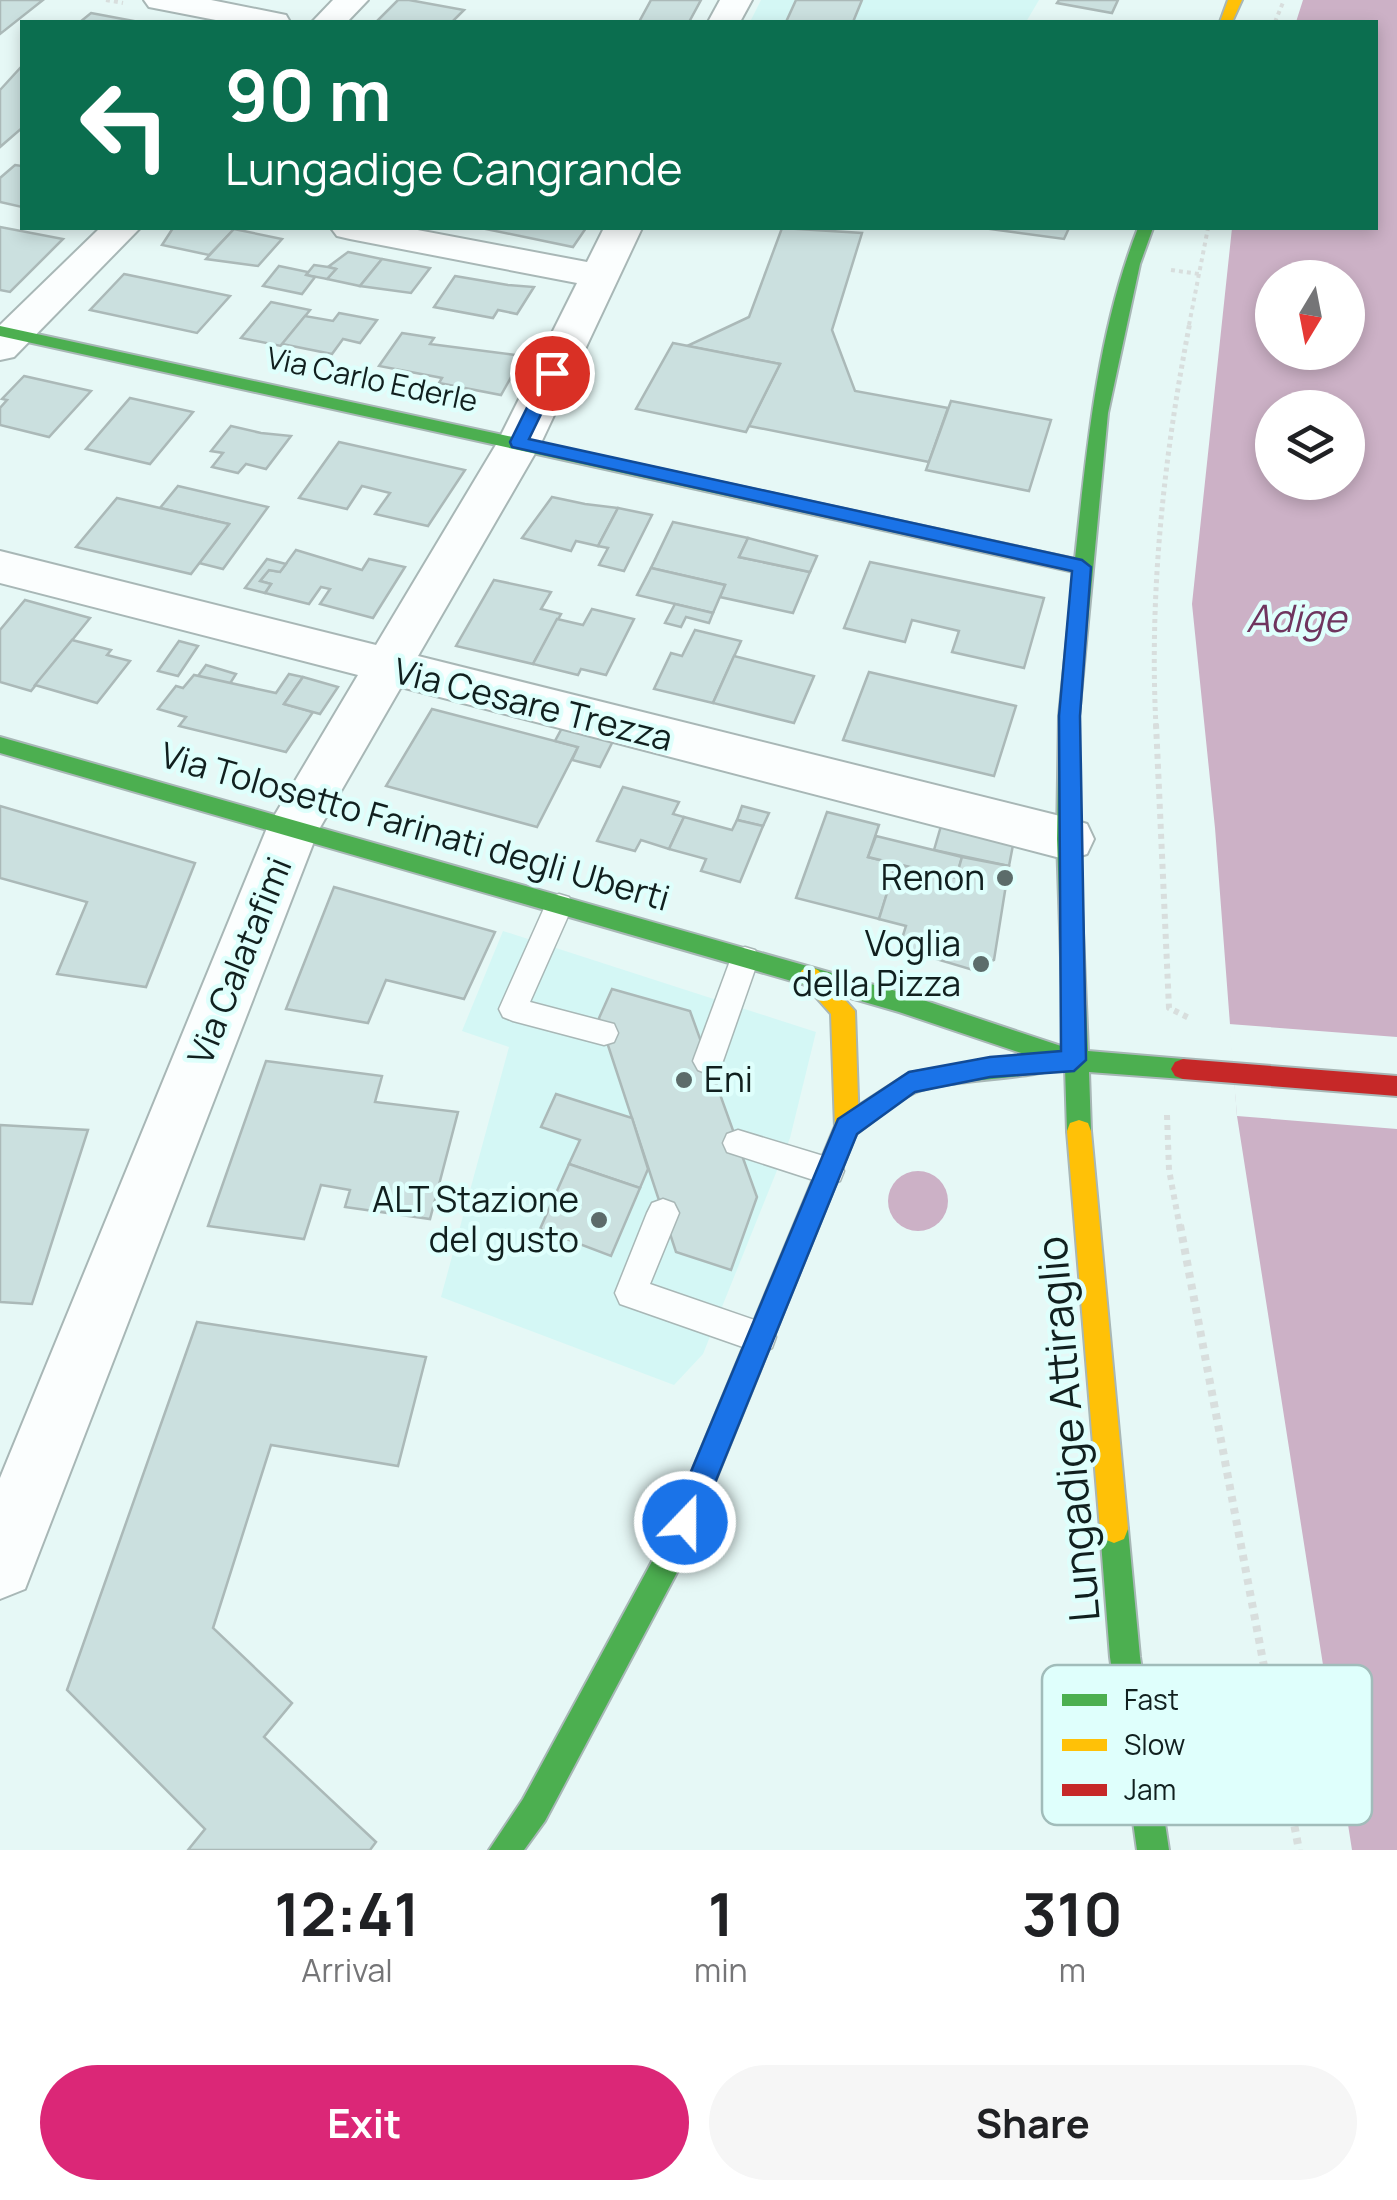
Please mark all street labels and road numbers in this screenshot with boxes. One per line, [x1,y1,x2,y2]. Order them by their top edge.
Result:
street label: Via Carlo Ederle [263,336,482,421]
street label: Via Cesare Trezza [389,646,678,762]
street label: Via Tolosetto Farinati degli Uberti [155,730,675,922]
street label: Via Calatafimi [176,850,302,1071]
street label: Lungadige Attiraglio [1021,1234,1113,1624]

